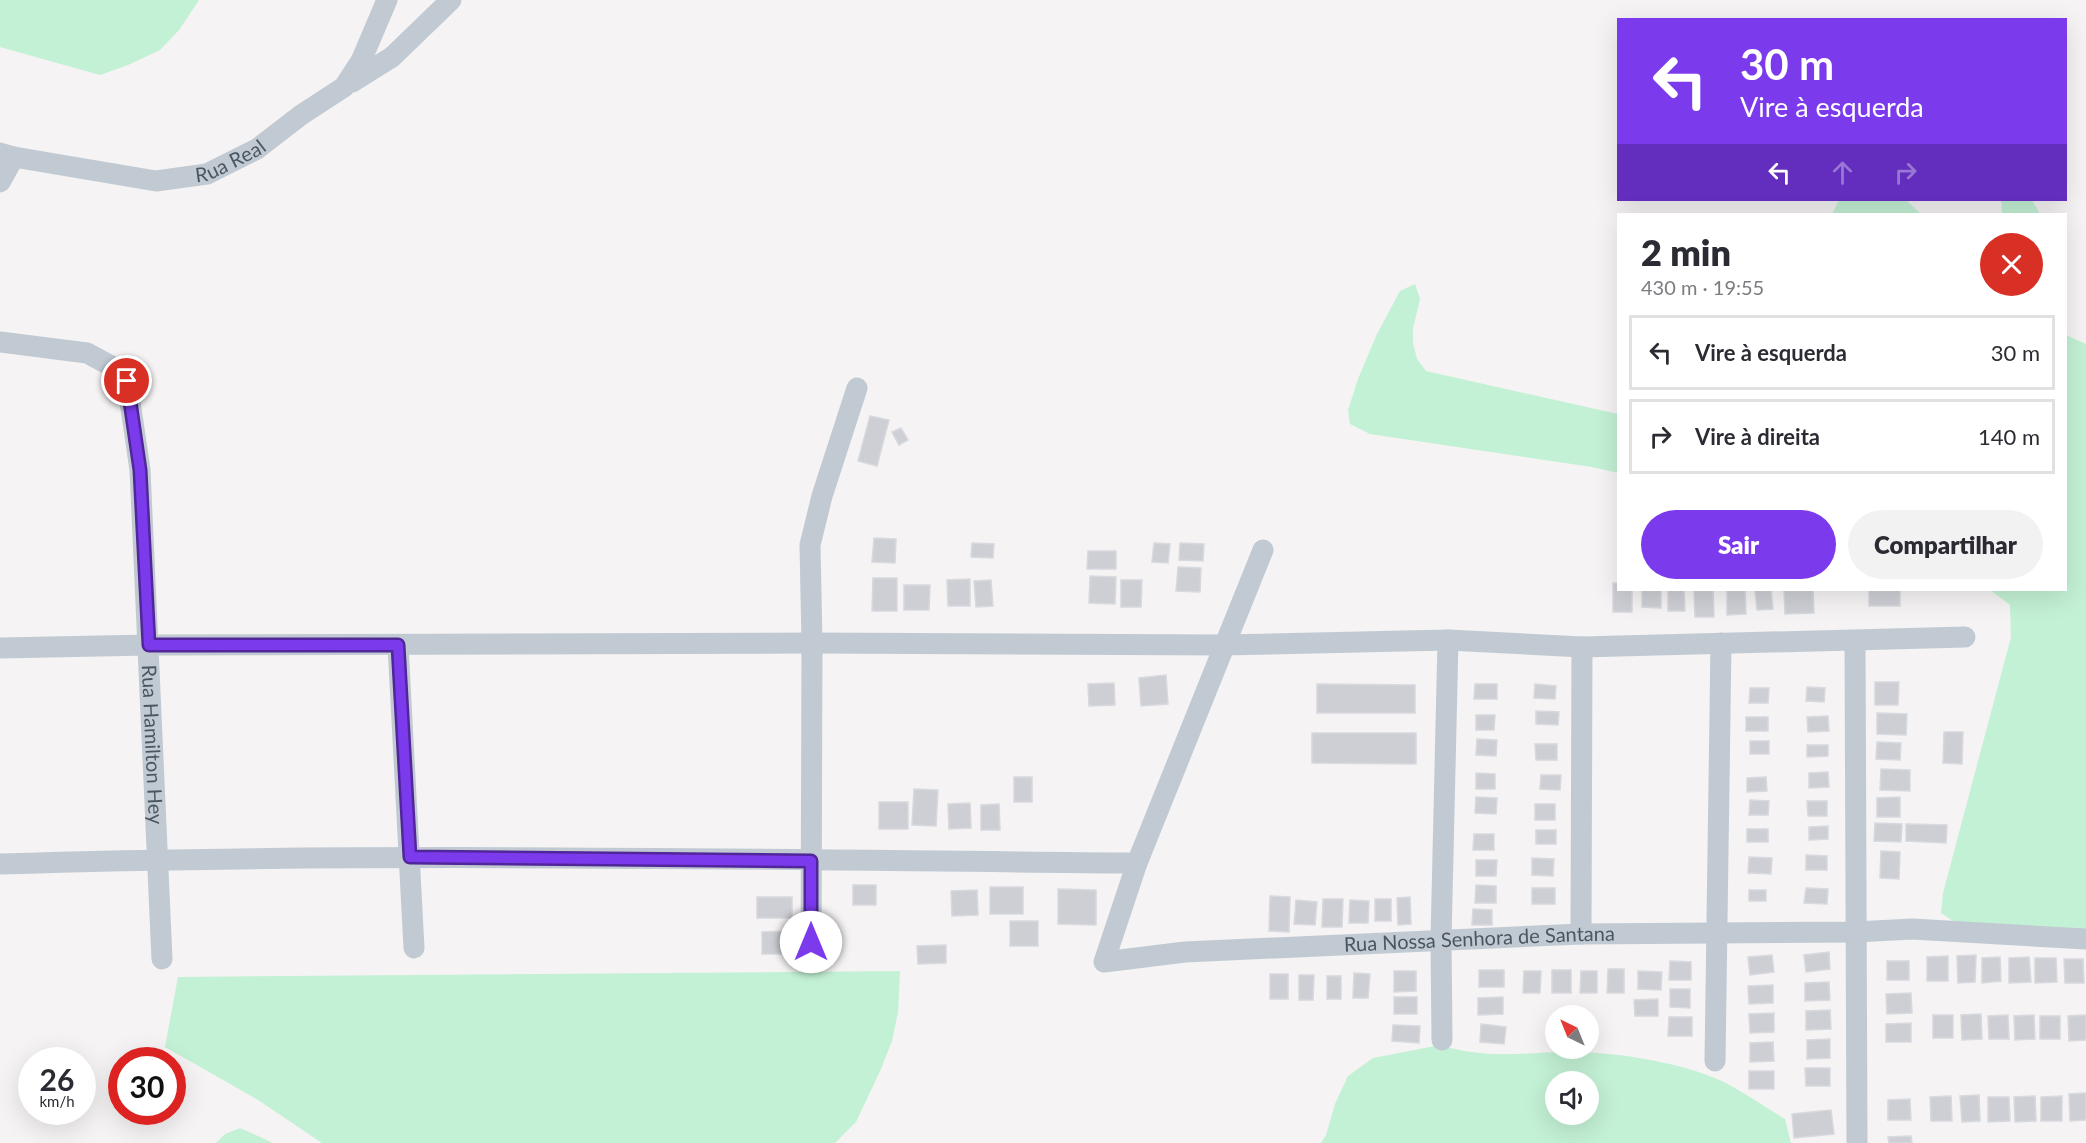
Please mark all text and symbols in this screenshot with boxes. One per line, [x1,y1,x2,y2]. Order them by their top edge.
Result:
text: 30 m [1740,39,1834,89]
icon: left [1641,42,1719,120]
text: Vire à esquerda [1740,90,1924,123]
street label: Rua Real [194,134,270,187]
icon: left [1763,156,1796,189]
icon: ahead [1826,156,1859,189]
icon: right [1889,156,1922,189]
text: 2 min [1641,230,1731,274]
button: close [1980,233,2043,296]
text: 430 m · 19:55 [1641,275,1764,299]
icon: left [1644,336,1677,369]
text: Vire à esquerda [1695,339,1847,366]
text: 30 m [1991,339,2040,366]
pin [101,355,152,406]
icon: arrive [110,364,143,397]
icon: right [1644,420,1677,453]
text: Vire à direita [1695,423,1820,450]
text: 140 m [1978,423,2040,450]
button: Sair [1641,510,1836,579]
button: Compartilhar [1848,510,2043,579]
street label: Rua Hamilton Hey [138,664,169,825]
position arrow [779,910,843,974]
street label: Rua Nossa Senhora de Santana [1343,921,1615,956]
north arrow [1545,1005,1599,1059]
map controls [1545,1005,1599,1125]
speed limit sign: 30 [108,1047,186,1125]
text: 26 [40,1061,74,1097]
button: sound [1545,1071,1599,1125]
text: km/h [39,1092,75,1110]

